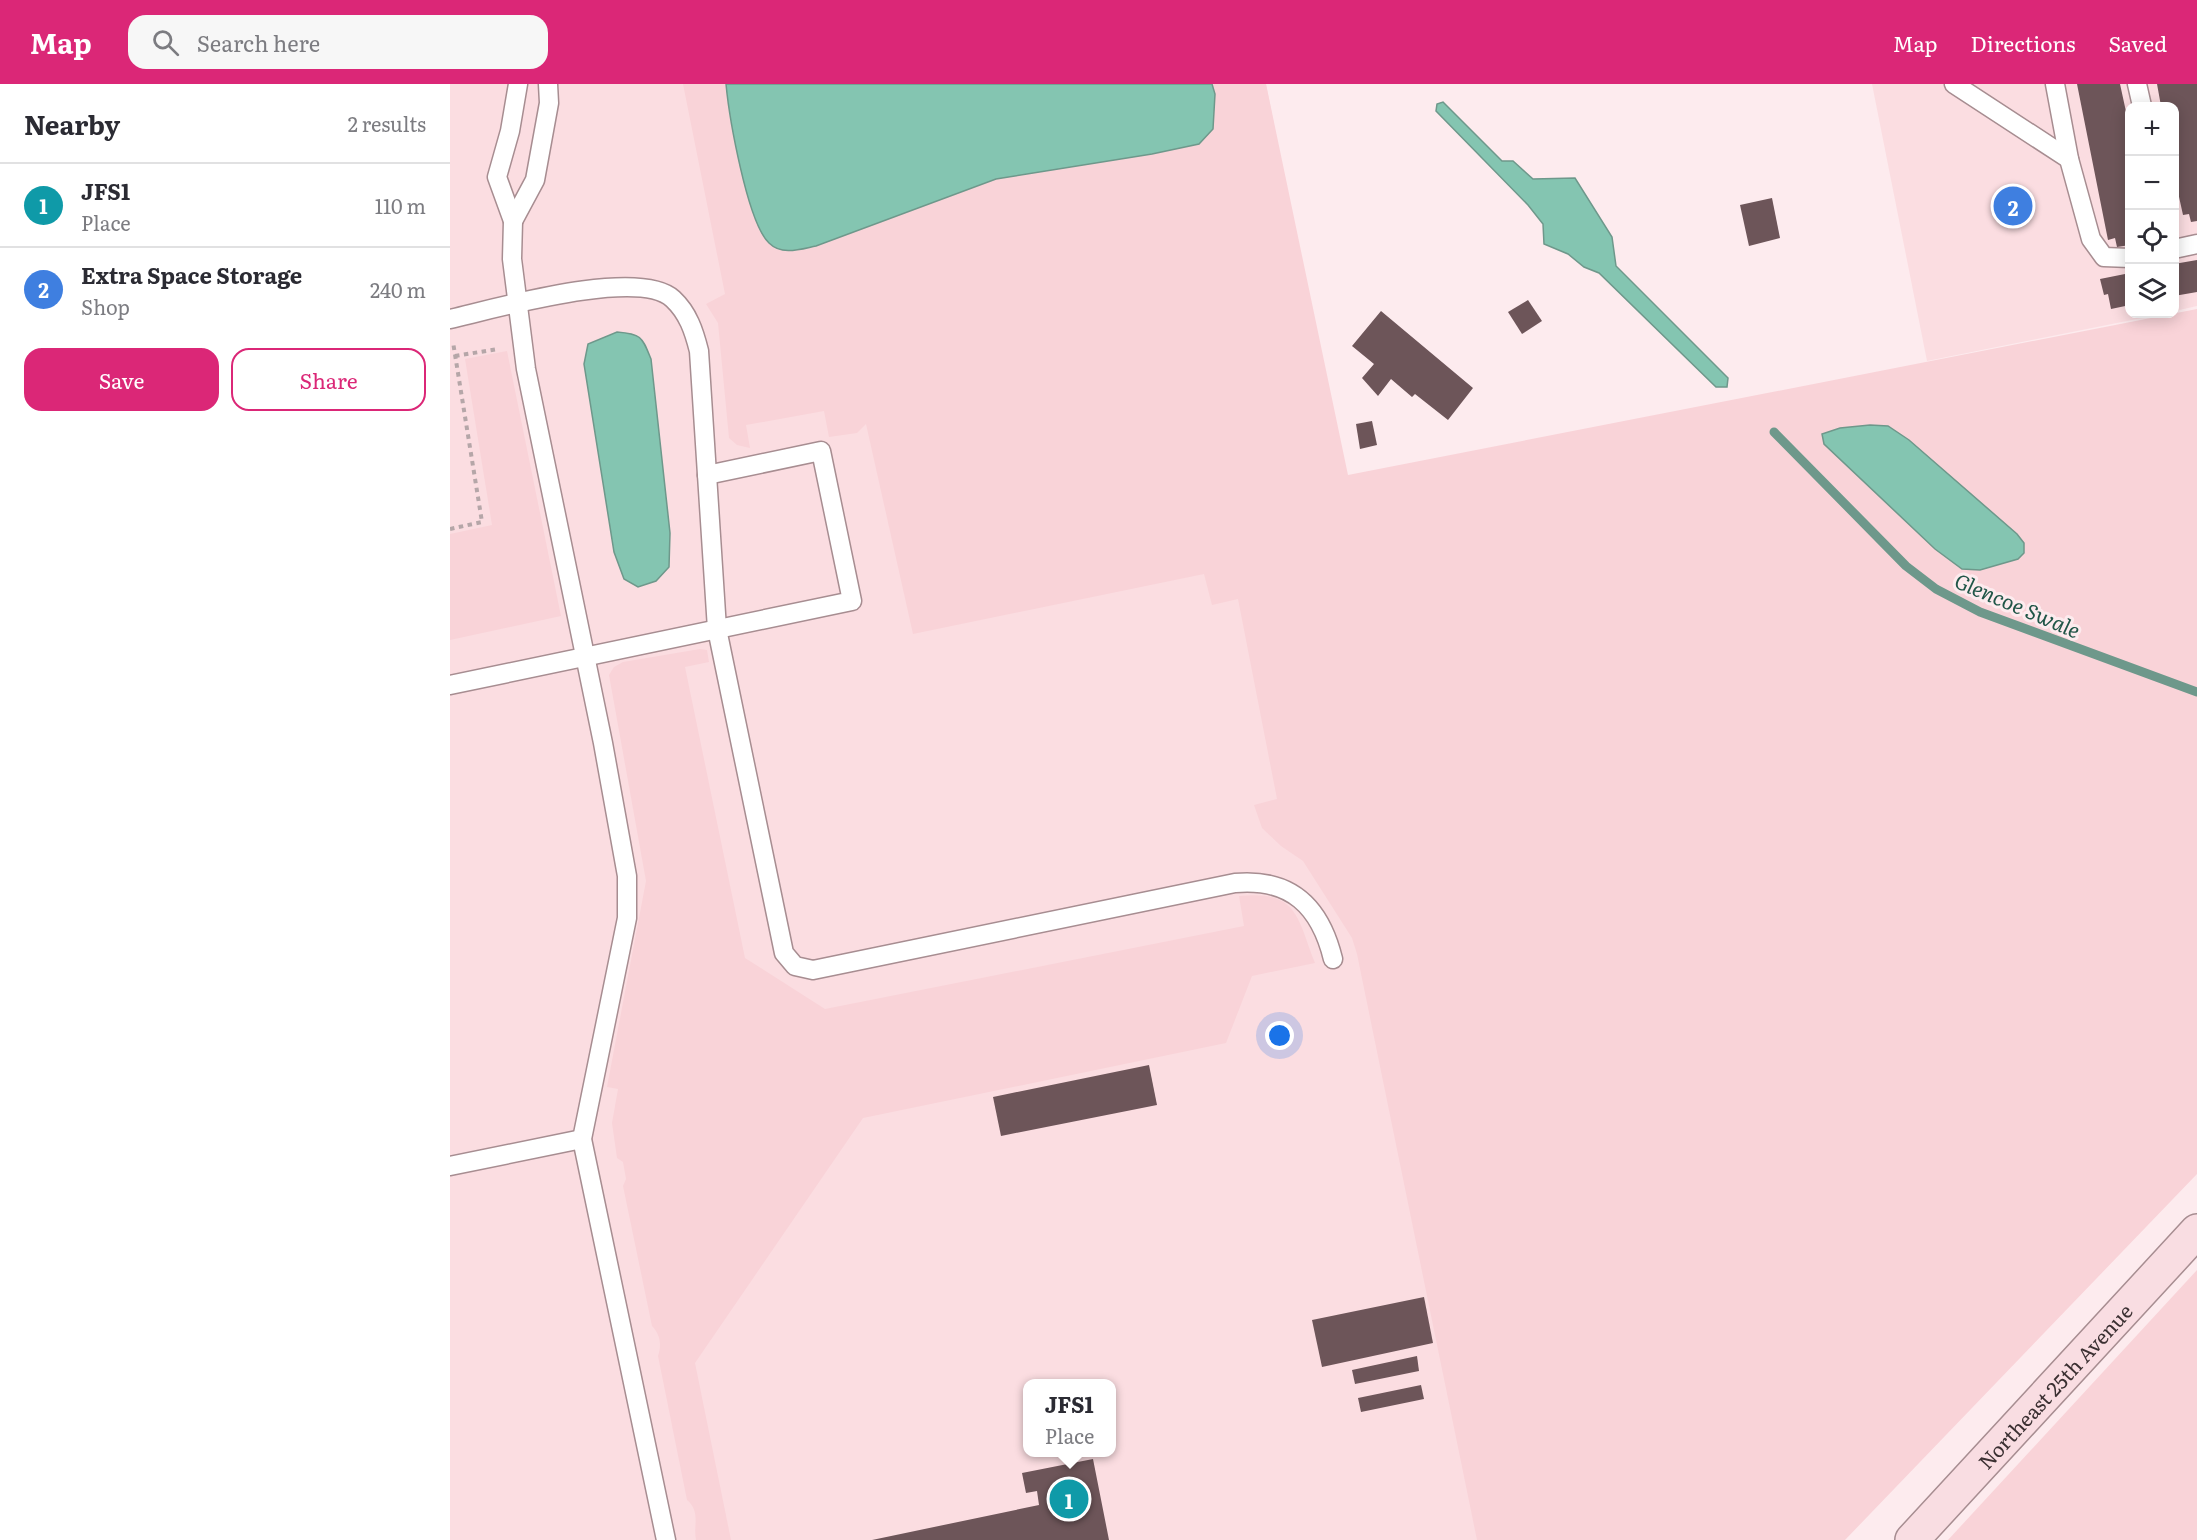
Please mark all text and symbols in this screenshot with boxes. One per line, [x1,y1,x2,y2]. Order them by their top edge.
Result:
search box [128,15,548,69]
text: Map [30,21,92,63]
icon: search [149,26,182,59]
text: Search here [197,26,320,59]
text: Map [1893,27,1938,58]
text: Directions [1971,27,2076,58]
text: Saved [2109,27,2167,58]
map controls [2125,102,2179,318]
button: + [2125,102,2179,156]
text: Nearby [24,104,120,143]
text: 2 results [348,108,426,138]
button: − [2125,156,2179,210]
text: JFS1 [81,174,130,207]
pin: 2 [1994,184,2032,228]
text: 1 [39,190,48,220]
text: 110 m [375,190,426,220]
text: Place [81,207,131,237]
button: locate [2125,210,2179,264]
text: Extra Space Storage [81,258,302,291]
button: layers [2125,264,2179,318]
text: 2 [38,274,49,304]
text: 240 m [370,274,426,304]
text: Shop [81,291,130,321]
button: Save [24,348,219,411]
button: Share [231,348,426,411]
water label: Glencoe Swale [1950,564,2086,644]
your location [1265,1021,1294,1050]
street label: Northeast 25th Avenue [1970,1296,2139,1475]
popup [1023,1379,1116,1457]
text: JFS1 [1045,1387,1094,1420]
text: Place [1045,1420,1094,1450]
pin: 1 [1050,1476,1088,1522]

